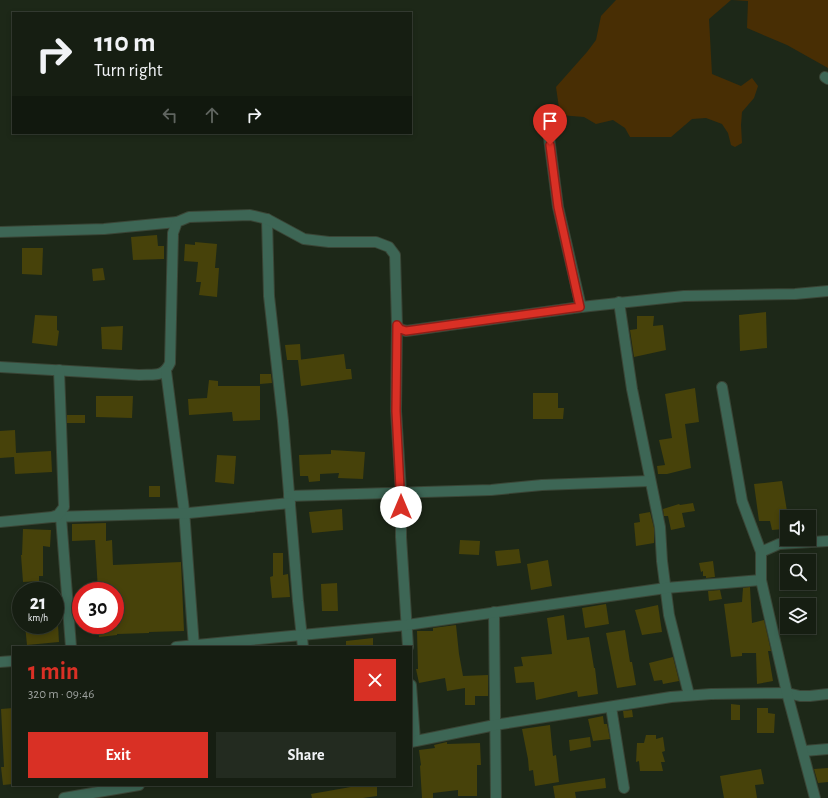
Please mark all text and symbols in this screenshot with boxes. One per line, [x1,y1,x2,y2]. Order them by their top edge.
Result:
icon: right [28,28,80,80]
text: 110 m [94,29,156,57]
text: Turn right [94,62,163,80]
icon: left [159,104,181,126]
icon: ahead [201,104,223,126]
icon: right [243,104,265,126]
pin [533,104,567,145]
icon: arrive [539,110,561,132]
position arrow [380,486,422,528]
map controls [780,510,816,634]
button: sound [780,510,816,546]
button: search [780,554,816,590]
speed limit sign: 30 [72,582,124,634]
text: 21 [30,593,46,613]
button: layers [780,598,816,634]
text: km/h [28,613,48,623]
button: close [354,659,396,701]
text: 1 min [28,660,79,684]
text: 320 m · 09:46 [28,688,94,701]
button: Exit [28,732,208,778]
button: Share [216,732,396,778]

